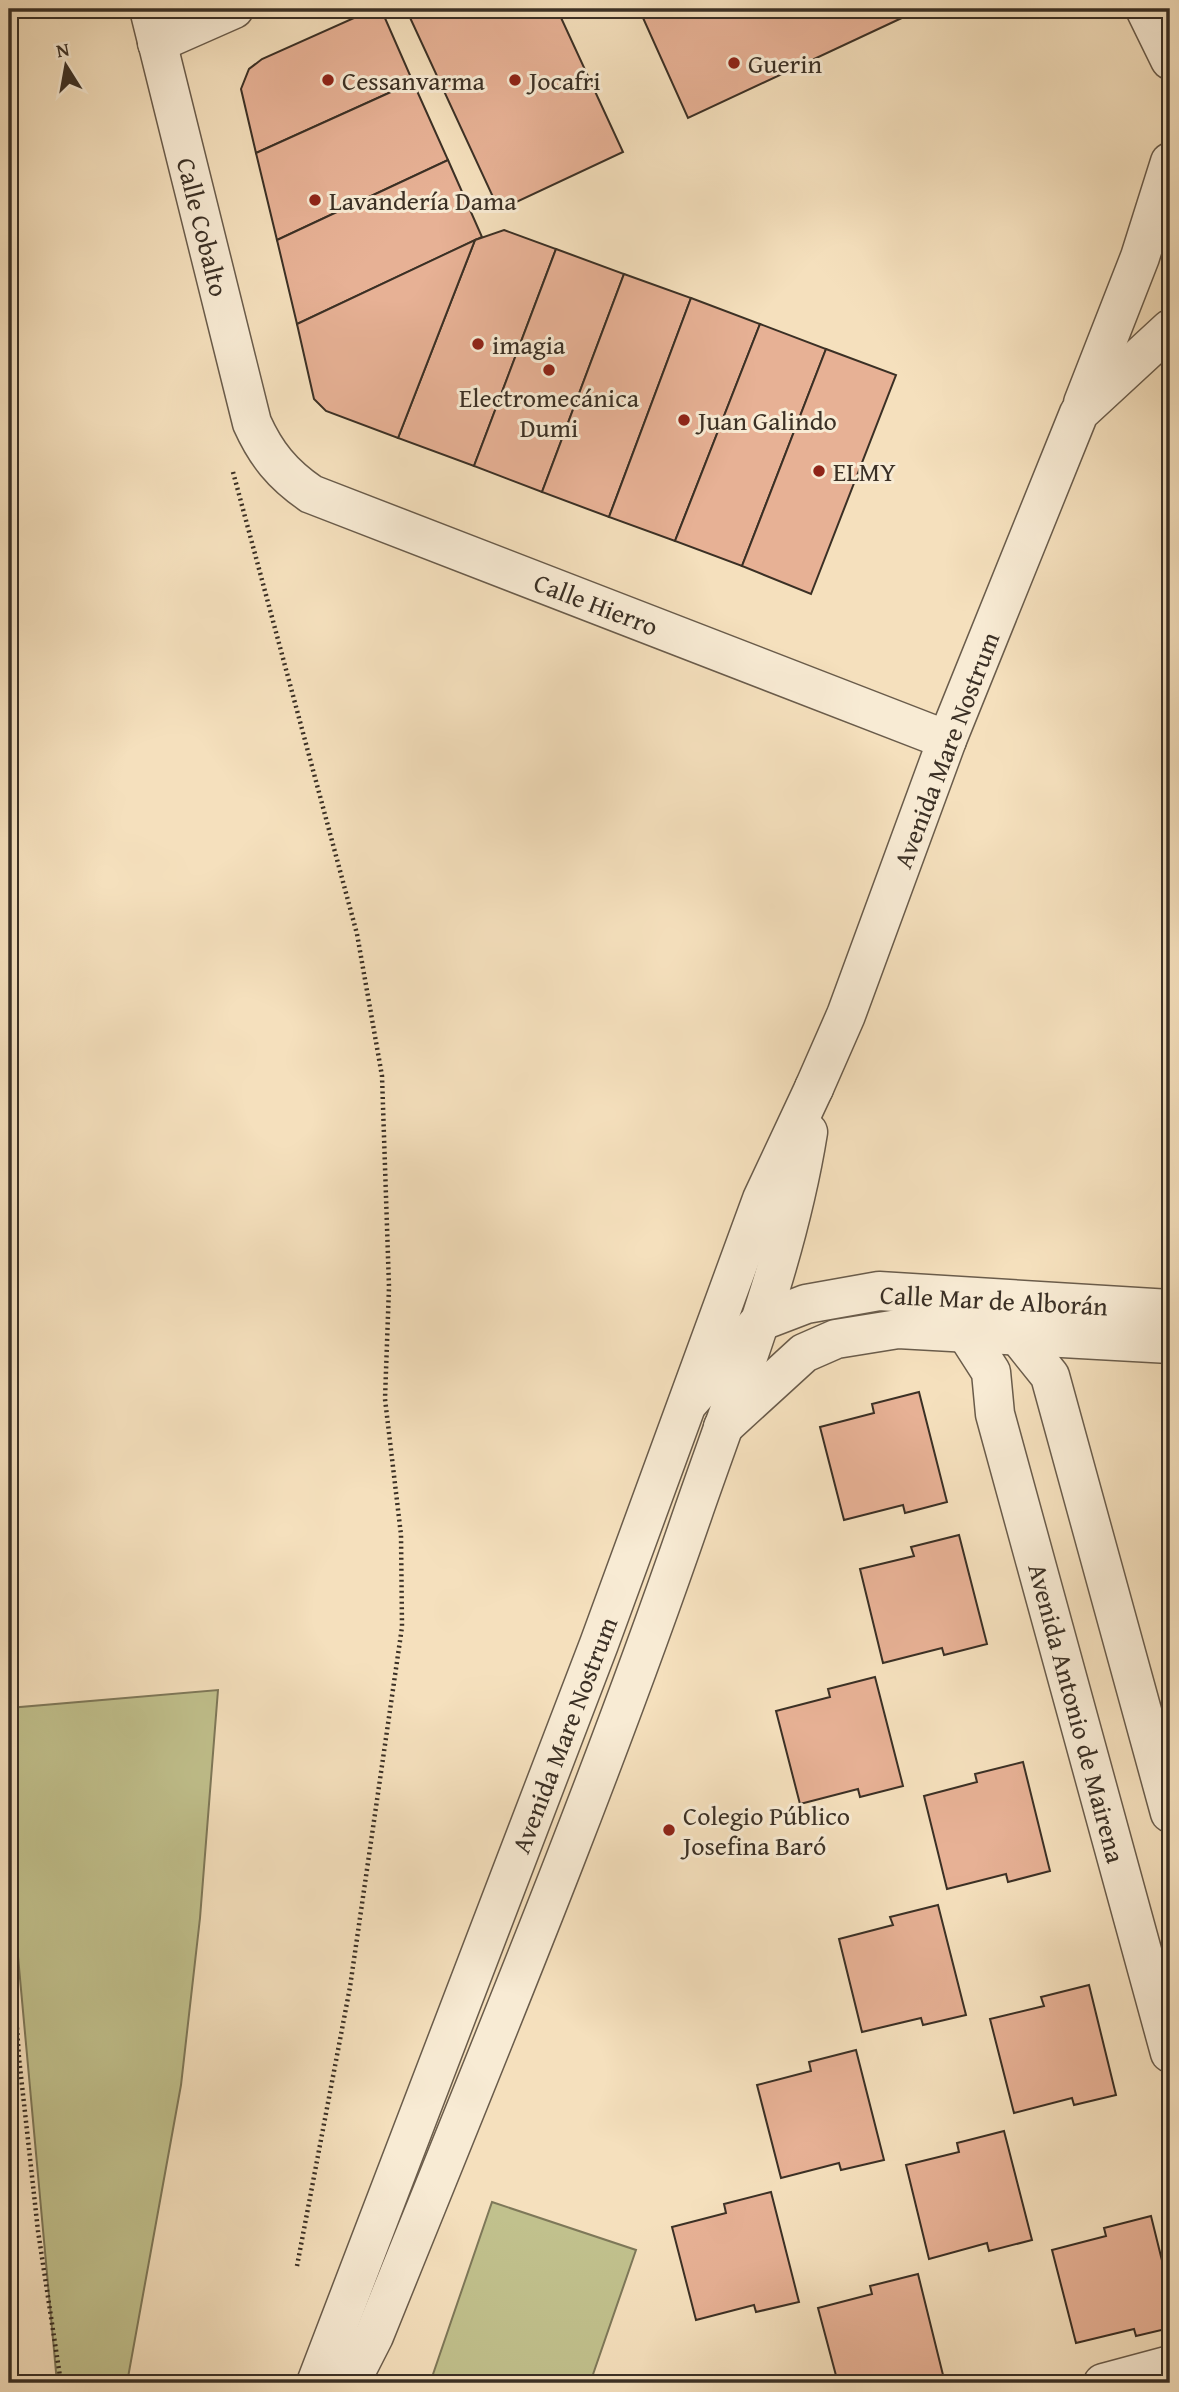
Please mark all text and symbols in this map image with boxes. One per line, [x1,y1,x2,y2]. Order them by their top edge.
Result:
north arrow [32,32,102,102]
text: N [54,34,72,64]
place label: Guerin [748,44,823,83]
marker: Guerin [726,55,742,71]
place label: Cessanvarma [342,61,486,100]
place label: Jocafri [526,61,601,100]
marker: Cessanvarma [320,72,336,88]
marker: Jocafri [507,72,523,88]
street label: Calle Cobalto [167,153,239,301]
place label: Lavandería Dama [329,181,517,220]
marker: Lavandería Dama [307,192,323,208]
place label: imagia [492,325,566,364]
marker: imagia [470,336,486,352]
marker: Electromecánica Dumi [541,362,557,378]
place label: Electromecánica Dumi [459,378,640,447]
place label: Juan Galindo [695,401,837,440]
marker: Juan Galindo [676,412,692,428]
place label: ELMY [833,452,896,491]
marker: ELMY [811,463,827,479]
street label: Calle Hierro [528,563,664,645]
street label: Avenida Mare Nostrum [883,626,1009,874]
street label: Calle Mar de Alborán [879,1275,1109,1325]
street label: Avenida Antonio de Mairena [1018,1559,1136,1868]
street label: Avenida Mare Nostrum [501,1611,627,1859]
place label: Colegio Público Josefina Baró [680,1796,850,1865]
marker: Colegio Público Josefina Baró [661,1822,677,1838]

